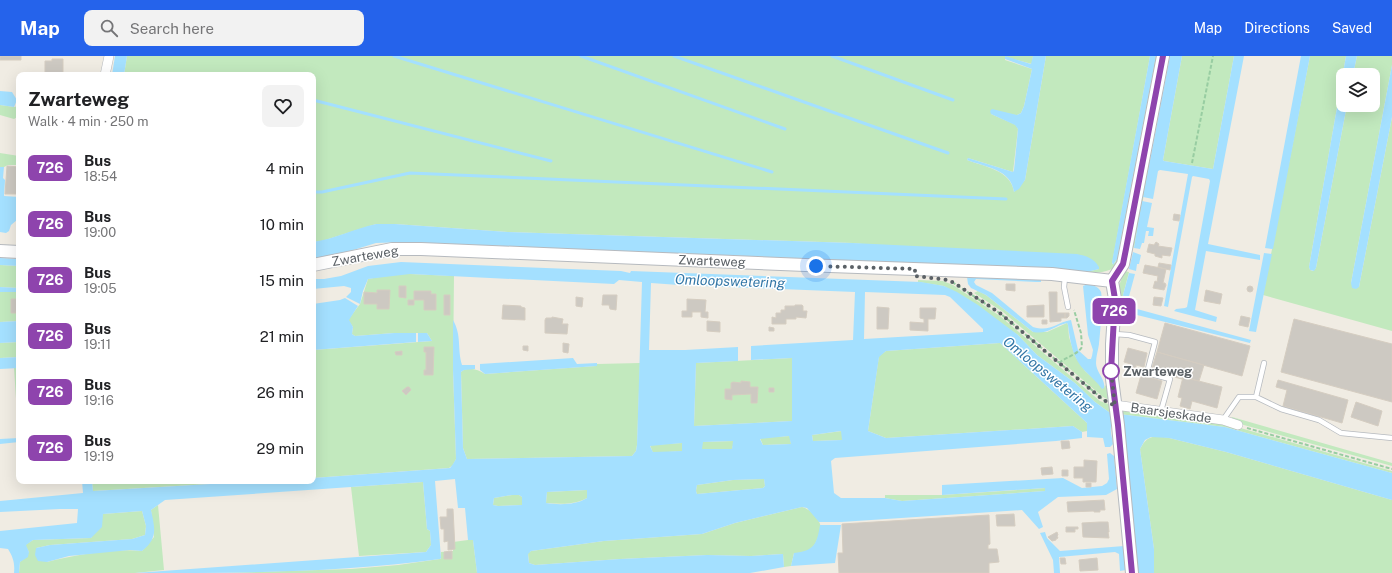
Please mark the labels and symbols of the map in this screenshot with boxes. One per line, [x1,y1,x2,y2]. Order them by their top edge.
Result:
street label: Zwarteweg [330,243,400,269]
street label: Zwarteweg [678,252,746,270]
your location [806,256,826,276]
water label: Omloopswetering [675,271,786,291]
line badge: 726 [1091,298,1137,324]
water label: Omloopswetering [1000,333,1096,415]
marker: Zwarteweg [1102,362,1120,380]
place label: Zwarteweg [1123,364,1192,379]
street label: Baarsjeskade [1130,400,1212,426]

